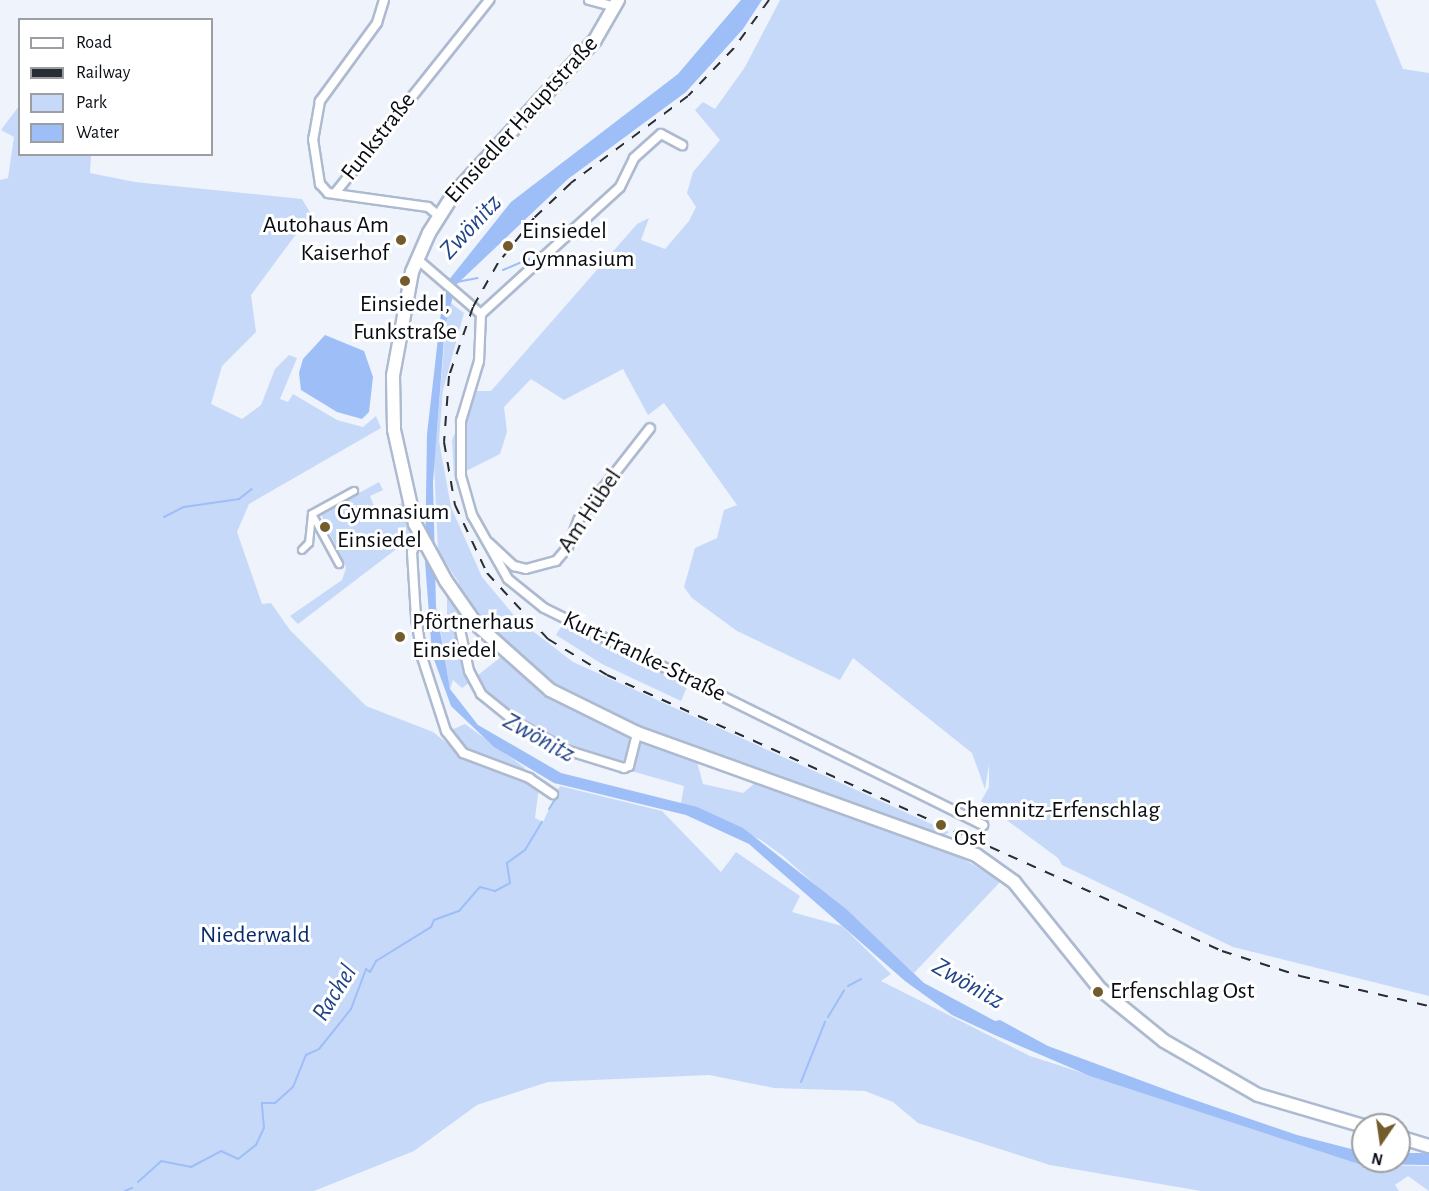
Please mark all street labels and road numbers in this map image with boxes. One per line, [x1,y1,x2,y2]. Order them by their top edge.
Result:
street label: Einsiedler Hauptstraße [439,30,605,210]
street label: Funkstraße [336,87,422,187]
street label: Am Hübel [552,464,628,558]
street label: Kurt-Franke-Straße [558,605,730,709]

